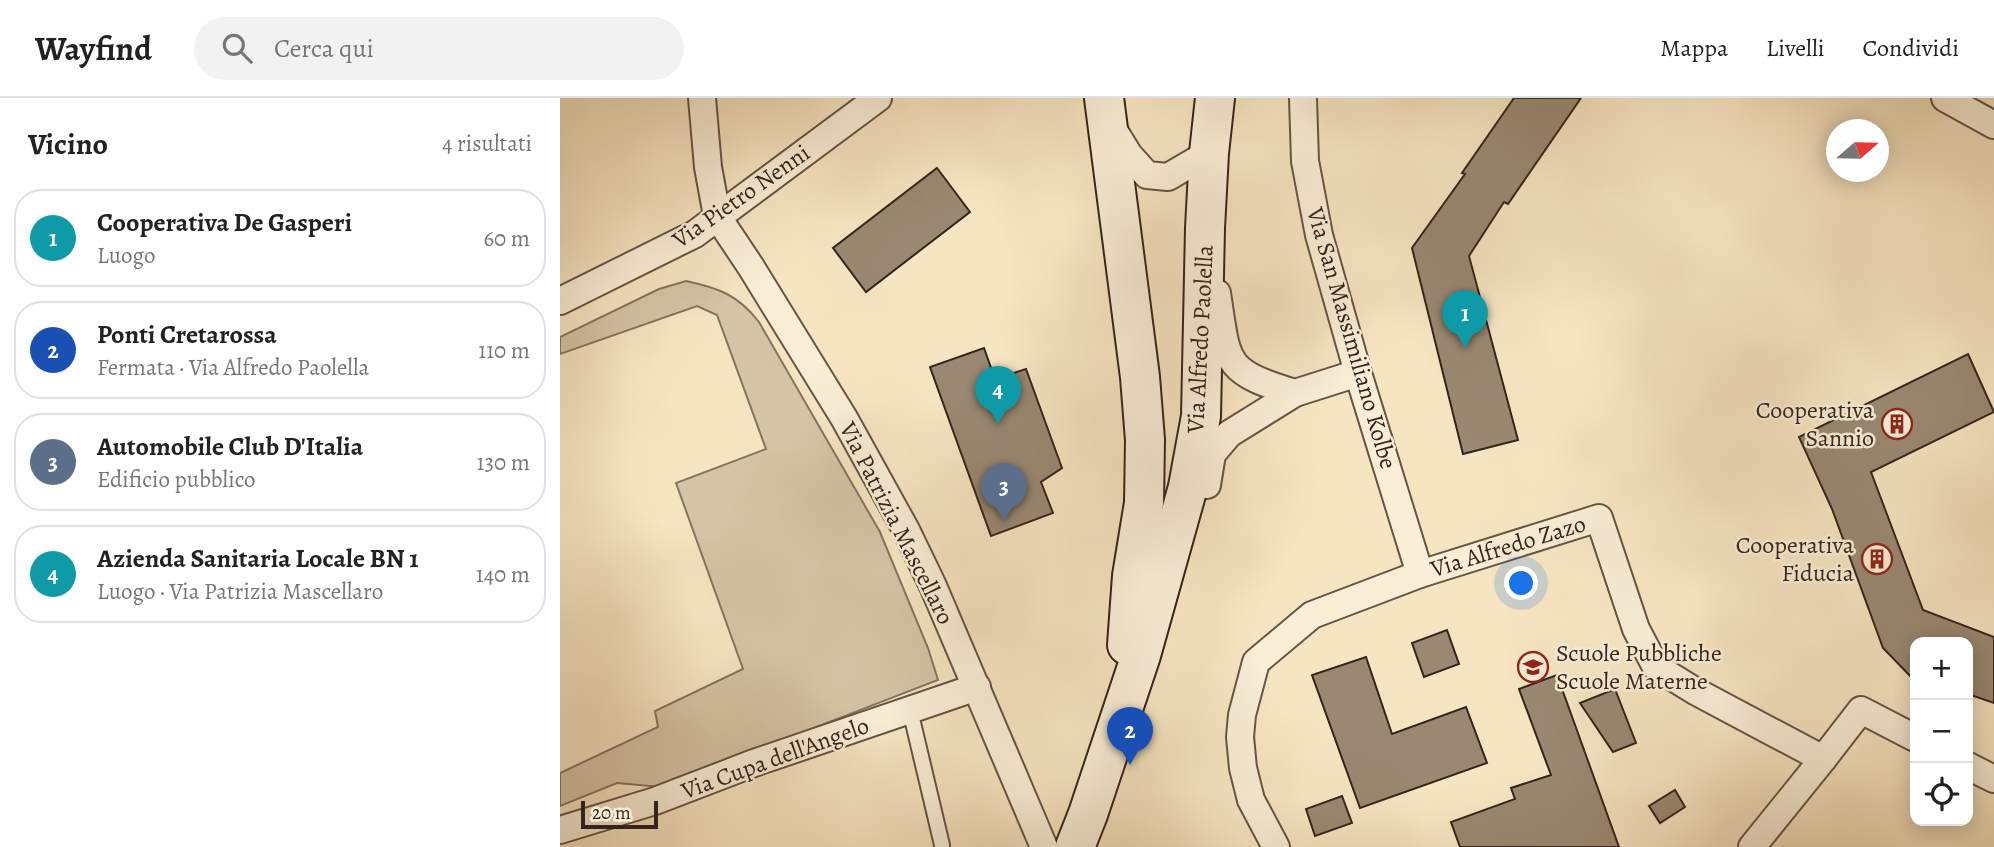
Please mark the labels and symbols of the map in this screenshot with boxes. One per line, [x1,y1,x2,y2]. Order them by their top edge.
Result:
north arrow [1826,119,1889,182]
street label: Via Pietro Nenni [665,137,816,256]
street label: Via San Massimiliano Kolbe [1299,203,1405,472]
street label: Via Alfredo Paolella [1179,243,1221,435]
pin: 1 [1442,290,1488,348]
pin: 4 [975,366,1021,424]
place label: Cooperativa Sannio [1756,394,1875,454]
building icon: Cooperativa Sannio [1880,407,1914,441]
street label: Via Patrizia Mascellaro [832,415,962,630]
pin: 3 [981,463,1027,521]
street label: Via Alfredo Zazo [1425,507,1590,585]
place label: Cooperativa Fiducia [1736,529,1855,589]
building icon: Cooperativa Fiducia [1860,542,1894,576]
your location [1504,566,1538,600]
place label: Scuole Pubbliche Scuole Materne [1556,637,1722,697]
school or university icon: Scuole Pubbliche Scuole Materne [1516,650,1550,684]
pin: 2 [1107,707,1153,765]
street label: Via Cupa dell'Angelo [676,709,873,807]
scale bar [581,798,658,830]

